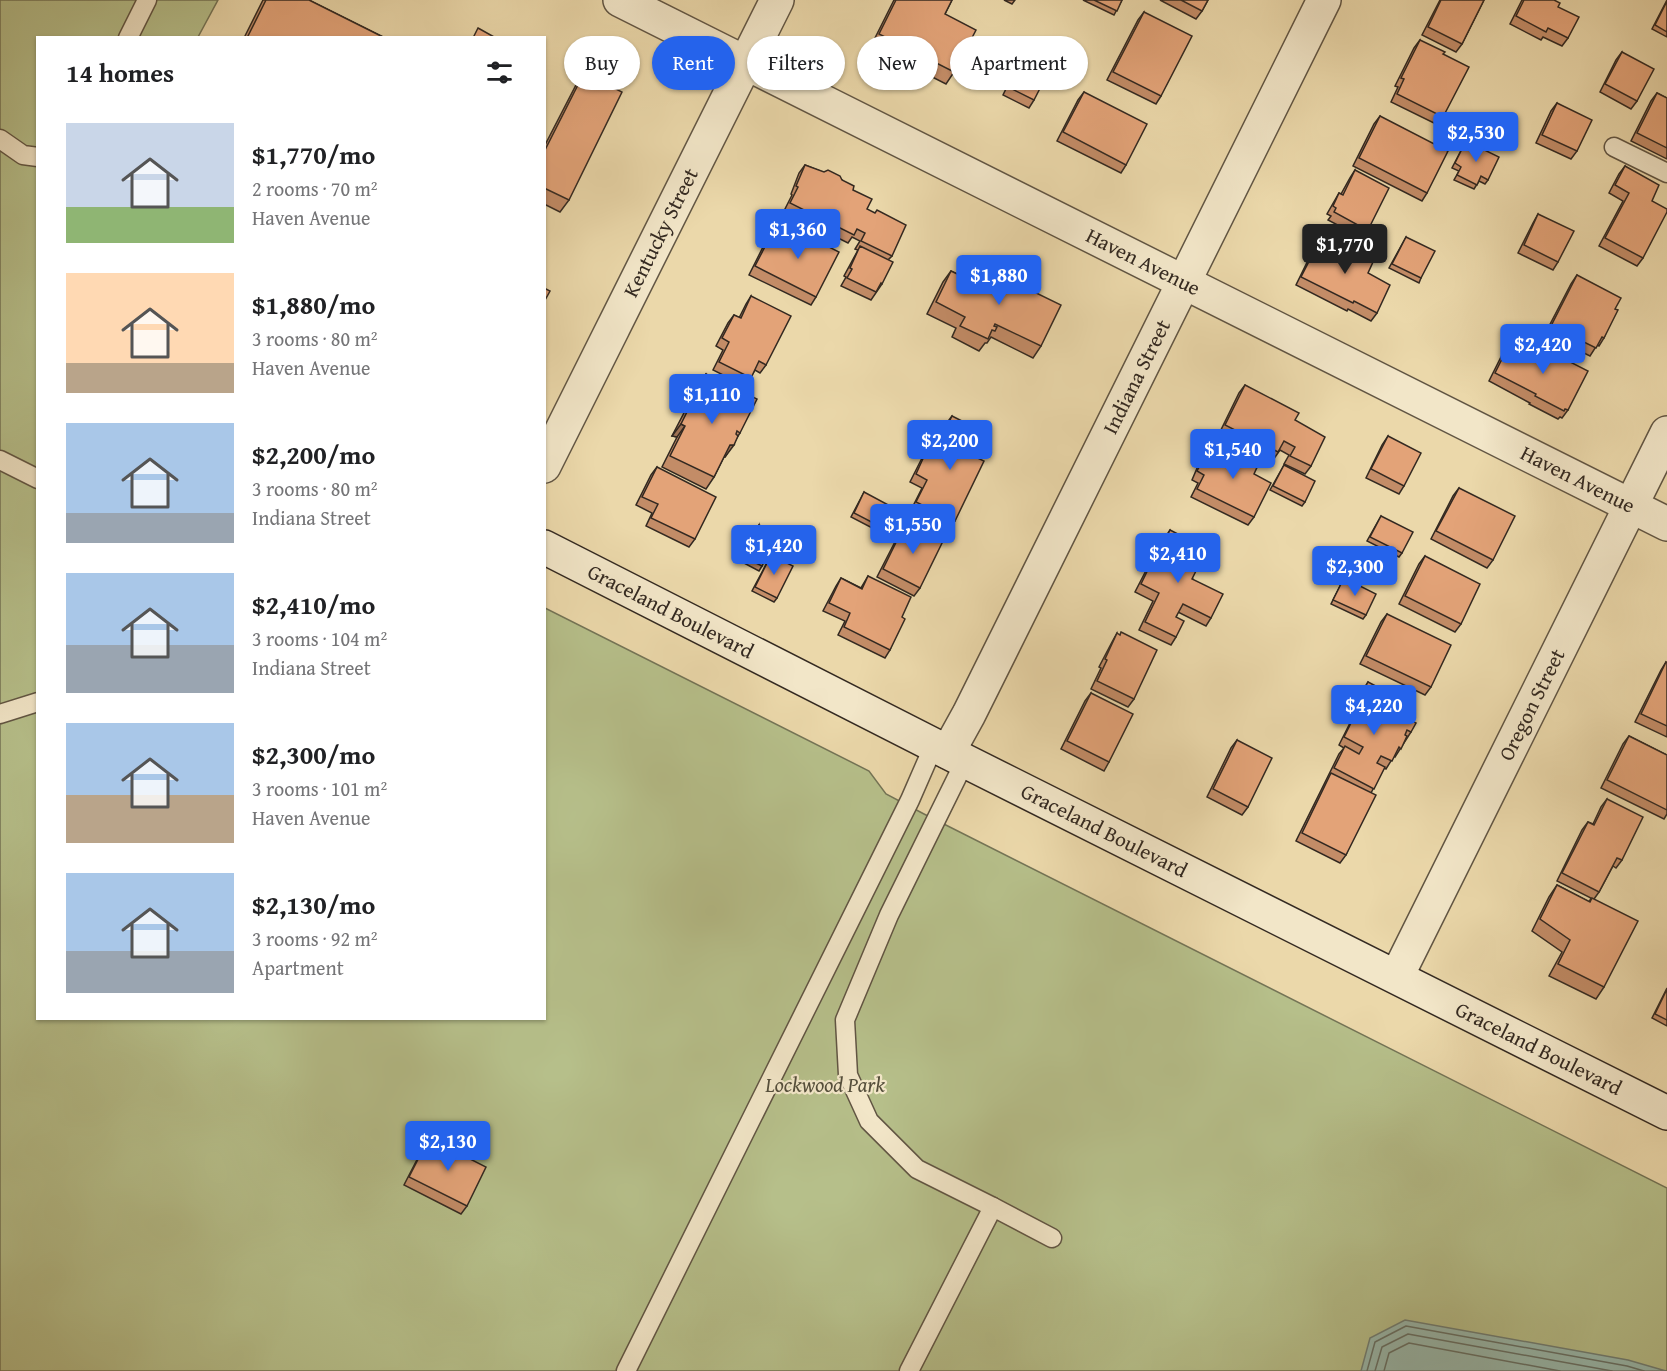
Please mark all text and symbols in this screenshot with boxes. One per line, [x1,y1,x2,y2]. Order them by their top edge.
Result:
chip: Buy [564,36,640,90]
chip: Rent [652,36,735,90]
chip: Filters [747,36,845,90]
chip: New [857,36,938,90]
chip: Apartment [950,36,1088,90]
text: 14 homes [66,53,174,92]
icon: filters [483,56,516,89]
pin: $2,530 [1427,112,1525,163]
text: $2,530 [1447,117,1505,146]
text: $1,770/mo [252,135,375,174]
icon: home [114,147,186,219]
street label: Kentucky Street [615,162,706,302]
text: 2 rooms · 70 m² [252,174,378,203]
text: Haven Avenue [252,203,370,232]
pin: $1,360 [749,209,847,260]
text: $1,360 [769,214,827,243]
street label: Haven Avenue [1081,220,1206,303]
pin: $1,770 [1296,224,1394,275]
text: $1,770 [1316,229,1374,258]
pin: $1,880 [950,255,1048,306]
text: $1,880 [970,260,1028,289]
text: $1,880/mo [252,285,375,324]
icon: home [114,297,186,369]
street label: Indiana Street [1095,313,1178,439]
text: 3 rooms · 80 m² [252,324,378,353]
pin: $2,420 [1494,324,1592,375]
text: $2,420 [1514,329,1572,358]
text: Haven Avenue [252,353,370,382]
pin: $1,110 [663,374,761,425]
text: $1,110 [683,379,741,408]
pin: $2,200 [901,420,999,471]
text: $2,200 [921,425,979,454]
pin: $1,540 [1184,429,1282,480]
text: $1,540 [1204,434,1262,463]
text: $2,200/mo [252,435,375,474]
street label: Haven Avenue [1515,437,1641,521]
icon: home [114,447,186,519]
text: 3 rooms · 80 m² [252,474,378,503]
text: Indiana Street [252,503,371,532]
pin: $1,550 [864,504,962,555]
text: $1,550 [884,509,942,538]
pin: $1,420 [725,525,823,576]
text: $1,420 [745,530,803,559]
pin: $2,410 [1129,533,1227,584]
text: $2,410 [1149,538,1207,567]
pin: $2,300 [1306,546,1404,597]
text: $2,300 [1326,551,1384,580]
street label: Graceland Boulevard [582,556,760,667]
text: $2,410/mo [252,585,375,624]
icon: home [114,597,186,669]
text: 3 rooms · 104 m² [252,624,387,653]
street label: Oregon Street [1490,643,1573,766]
text: Indiana Street [252,653,371,682]
pin: $4,220 [1325,685,1423,736]
text: $4,220 [1345,690,1403,719]
text: $2,300/mo [252,735,375,774]
icon: home [114,747,186,819]
text: 3 rooms · 101 m² [252,774,387,803]
street label: Graceland Boulevard [1016,776,1194,886]
text: Haven Avenue [252,803,370,832]
text: $2,130/mo [252,885,375,924]
icon: home [114,897,186,969]
text: 3 rooms · 92 m² [252,924,378,953]
text: Apartment [252,953,344,982]
street label: Graceland Boulevard [1450,993,1628,1103]
park label: Lockwood Park [764,1069,885,1100]
pin: $2,130 [399,1121,497,1172]
text: $2,130 [419,1126,477,1155]

